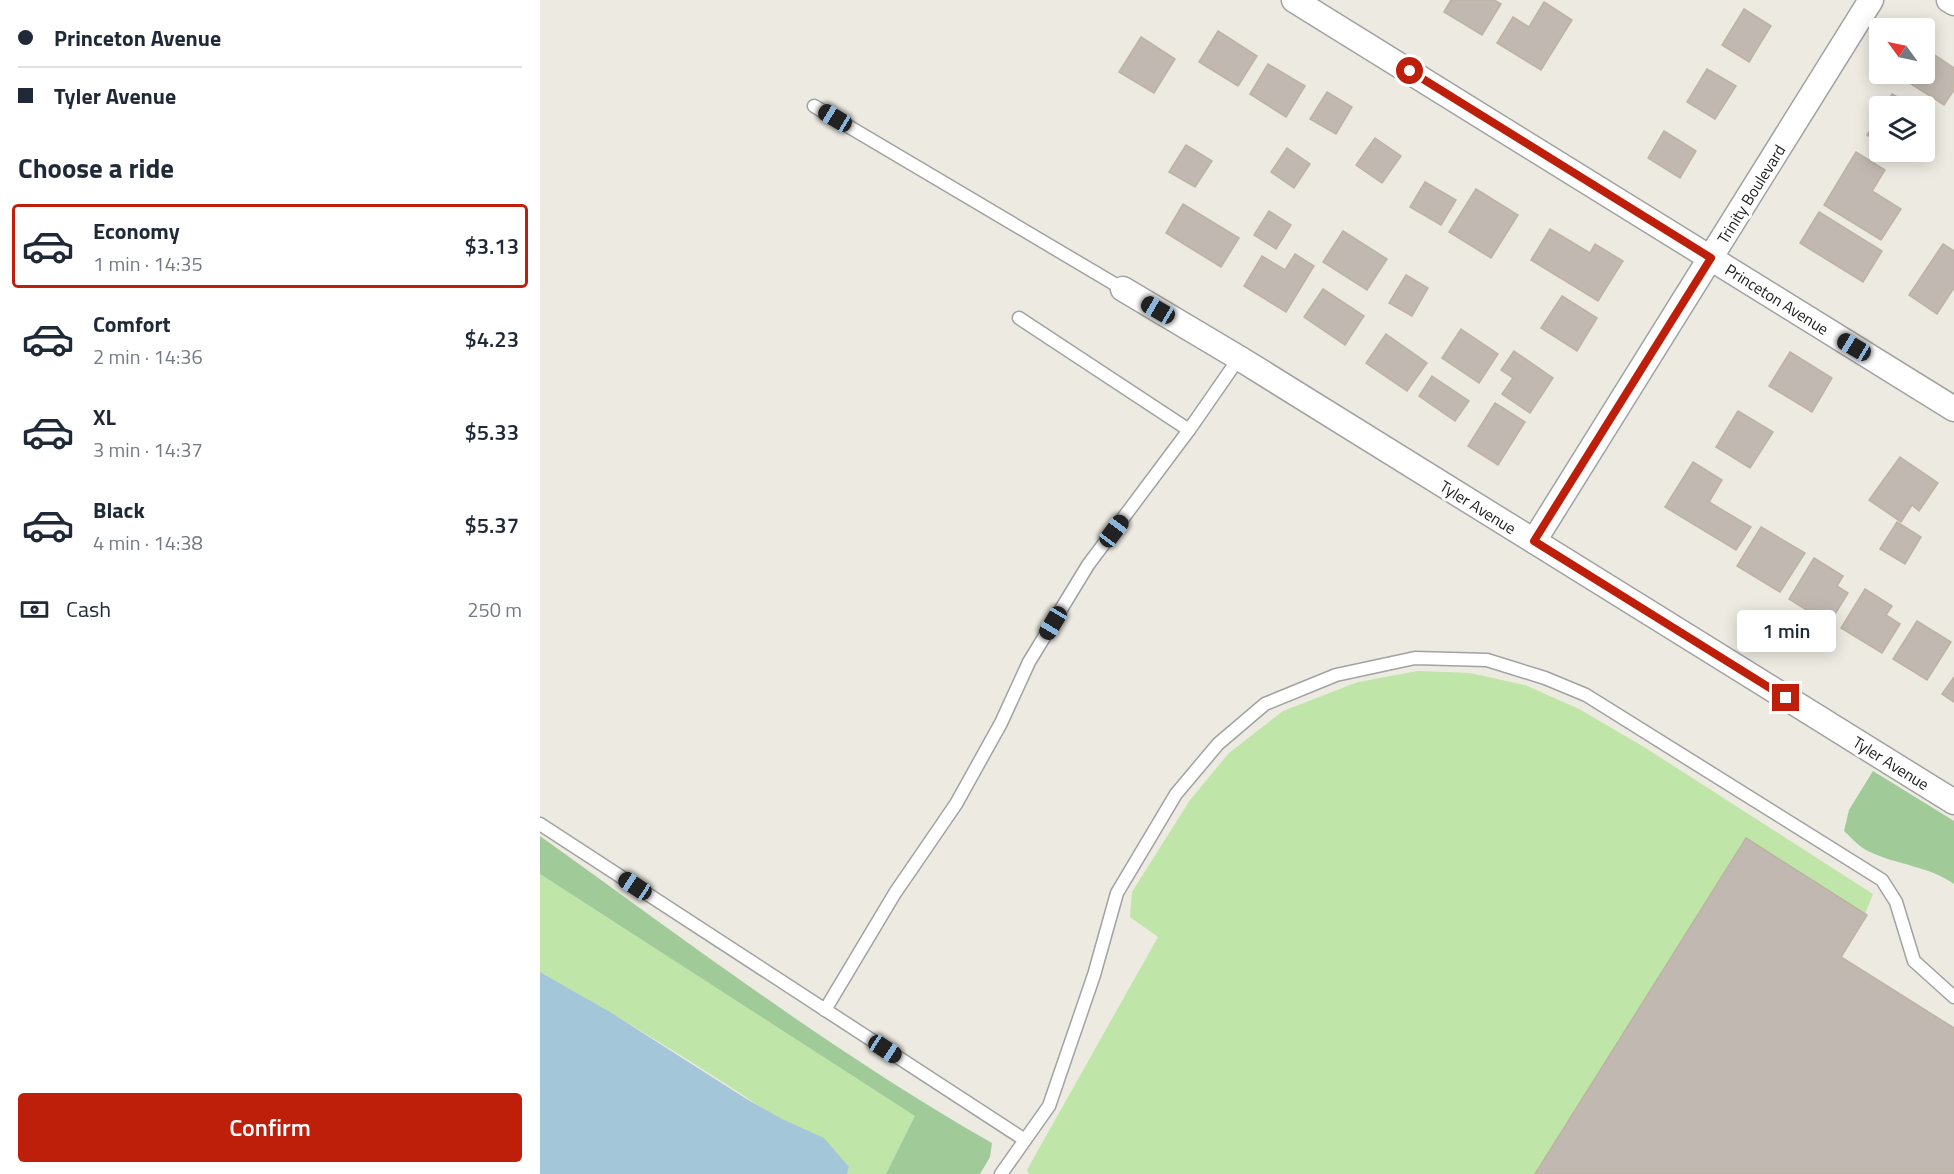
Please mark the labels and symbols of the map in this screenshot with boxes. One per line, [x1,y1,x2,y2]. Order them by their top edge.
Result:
north arrow [1869,18,1935,84]
route start [1396,57,1423,84]
car [815,101,855,135]
street label: Trinity Boulevard [1711,140,1791,248]
street label: Princeton Avenue [1720,257,1834,341]
car [1138,293,1178,327]
car [1834,330,1874,364]
street label: Tyler Avenue [1435,474,1521,540]
car [1096,511,1132,551]
car [1036,603,1070,643]
callout: 1 min [1736,611,1836,653]
route end [1772,684,1799,711]
street label: Tyler Avenue [1848,730,1934,796]
car [615,869,655,903]
car [865,1032,905,1066]

